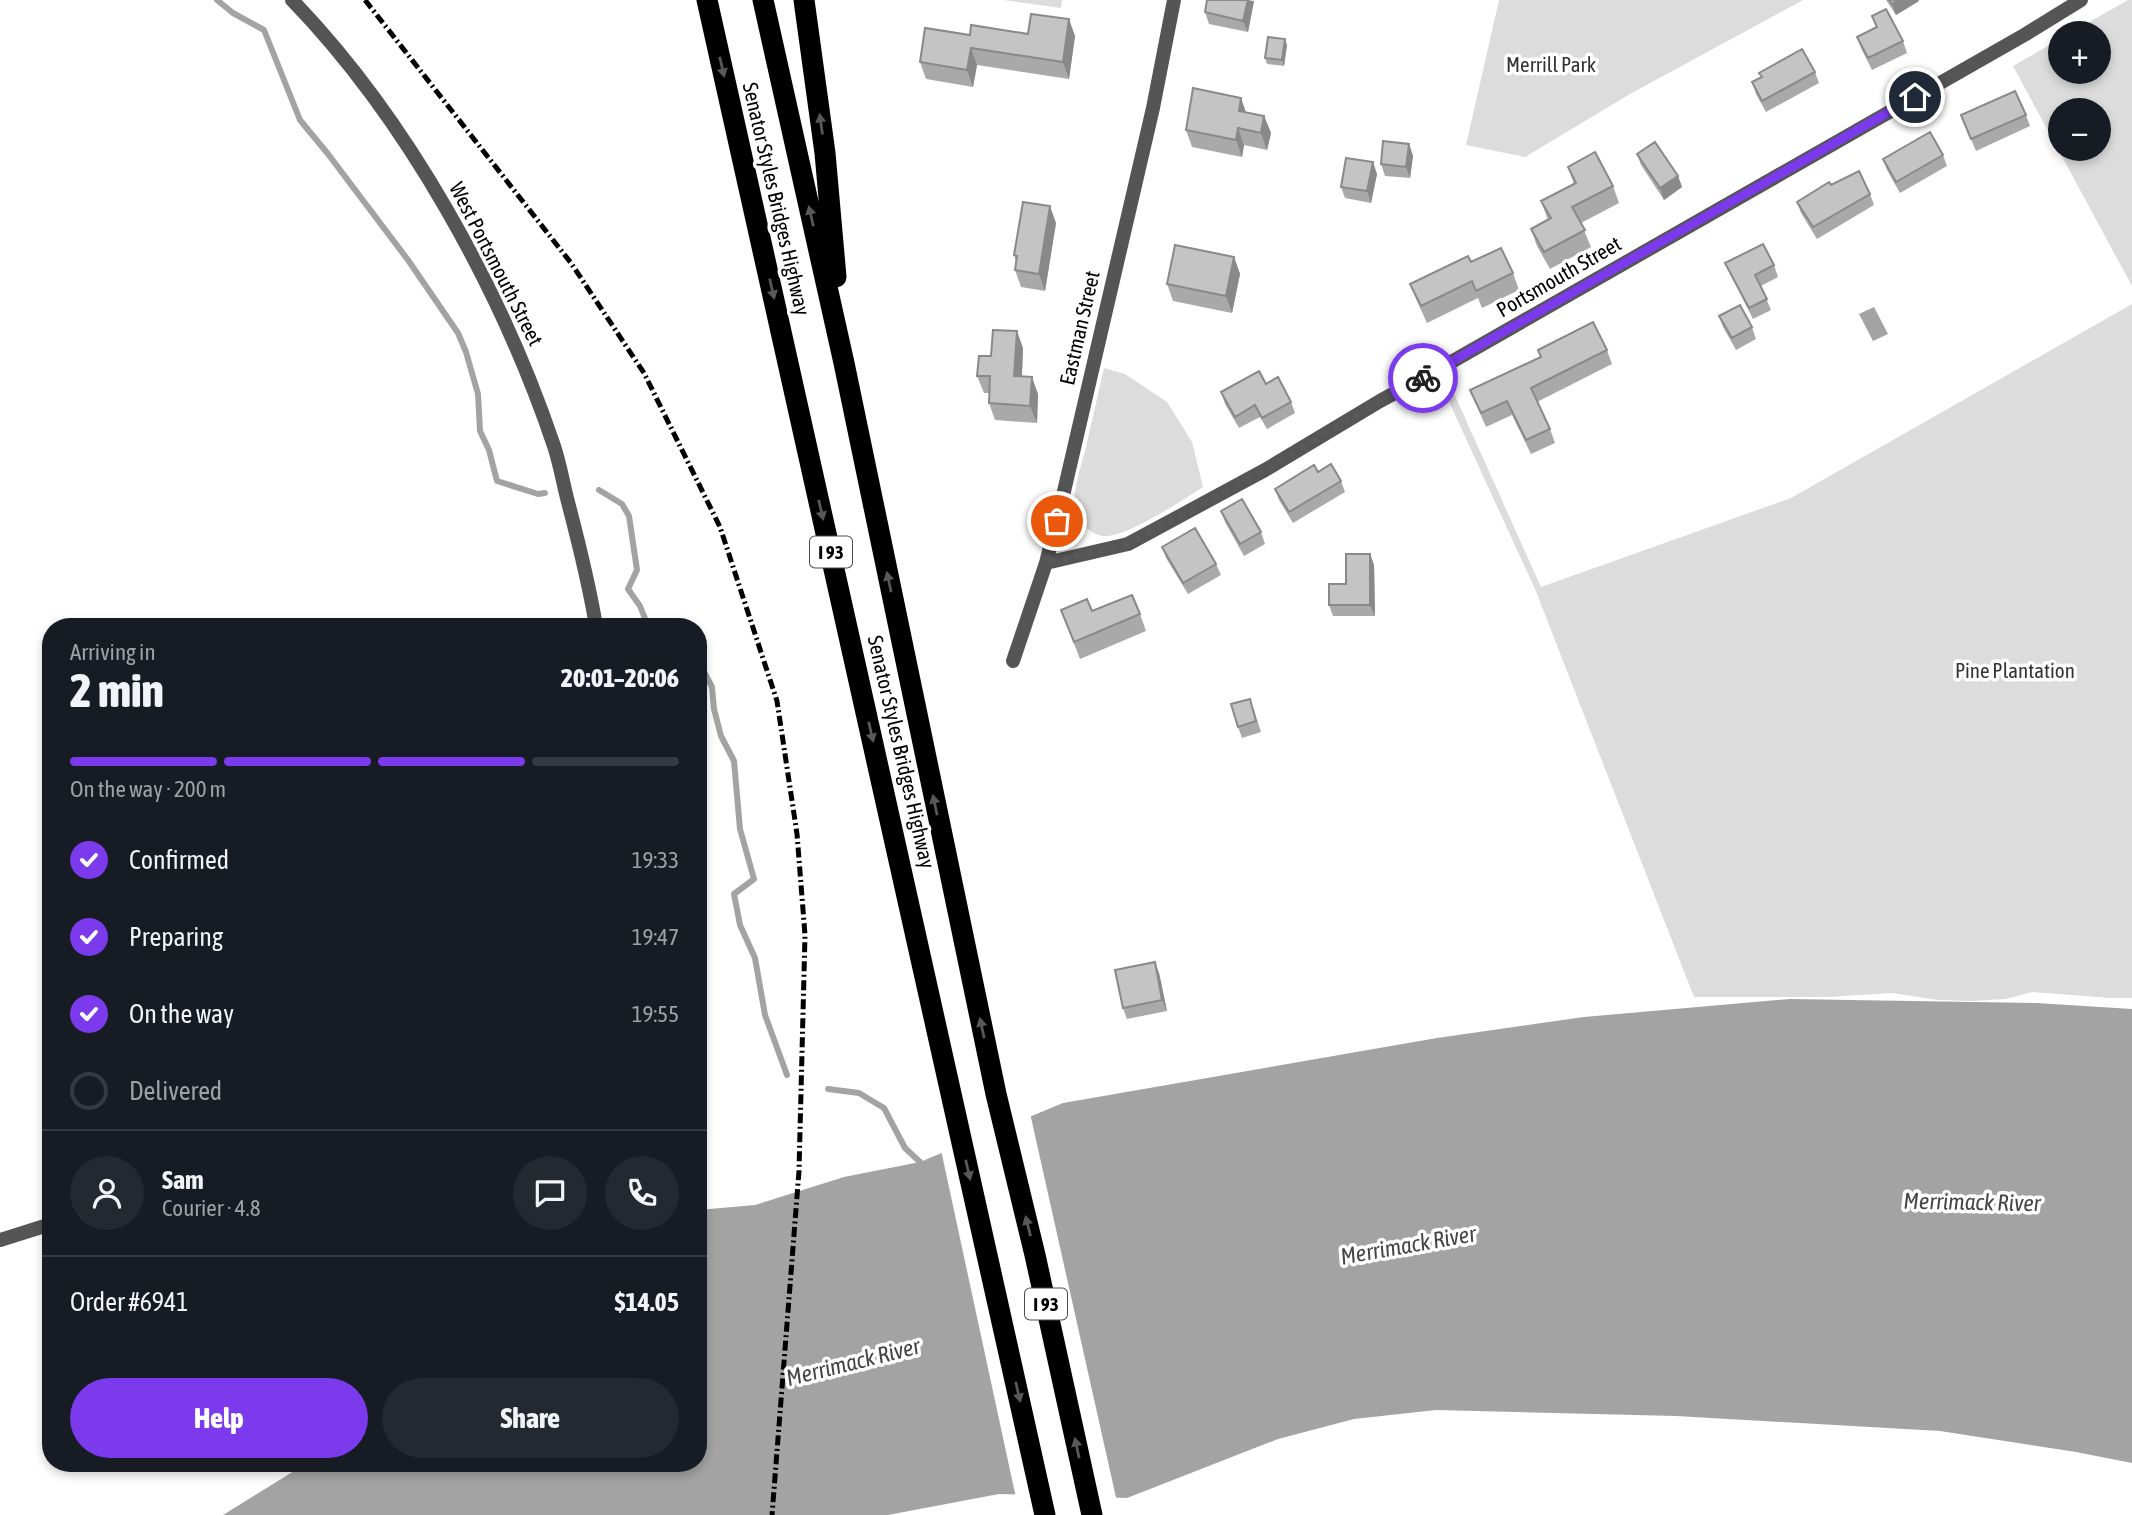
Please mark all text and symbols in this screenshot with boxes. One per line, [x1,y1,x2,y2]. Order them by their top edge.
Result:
map controls [2048,21,2111,161]
button: + [2048,21,2111,84]
park label: Merrill Park [1506,52,1596,76]
one-way arrow [716,56,727,78]
pin [1885,67,1945,127]
icon: home [1896,78,1934,116]
street label: Senator Styles Bridges Highway [738,80,816,318]
button: − [2048,98,2111,161]
one-way arrow [816,113,827,135]
street label: West Portsmouth Street [445,178,548,349]
one-way arrow [806,205,817,227]
street label: Portsmouth Street [1492,231,1625,321]
street label: Eastman Street [1054,268,1104,387]
one-way arrow [766,278,777,300]
courier [1388,343,1458,413]
icon: bike [1404,359,1442,397]
pin [1027,491,1087,551]
one-way arrow [816,500,827,522]
icon: bag [1038,502,1076,540]
road number: I 93 [810,537,852,568]
one-way arrow [884,571,895,593]
street label: Senator Styles Bridges Highway [863,633,941,871]
text: Arriving in [70,639,156,665]
park label: Pine Plantation [1955,658,2075,682]
text: 20:01–20:06 [561,663,679,693]
text: 2 min [70,664,164,717]
one-way arrow [866,722,877,744]
text: On the way · 200 m [70,776,226,802]
one-way arrow [930,794,941,816]
icon: check [70,841,108,879]
text: Confirmed [129,845,229,875]
text: 19:33 [632,847,679,873]
icon: check [70,918,108,956]
text: Preparing [129,922,223,952]
text: 19:47 [632,924,679,950]
icon: check [70,995,108,1033]
text: On the way [129,999,234,1029]
text: 19:55 [632,1001,679,1027]
one-way arrow [977,1017,988,1039]
text: Delivered [129,1076,222,1106]
button: person [70,1156,144,1230]
button: chat [513,1156,587,1230]
button: phone [605,1156,679,1230]
one-way arrow [963,1159,974,1181]
text: Sam [162,1165,204,1195]
water label: Merrimack River [1903,1188,2042,1216]
text: Courier · 4.8 [162,1195,261,1221]
one-way arrow [1022,1215,1033,1237]
water label: Merrimack River [1338,1220,1479,1270]
text: Order #6941 [70,1287,189,1317]
text: $14.05 [615,1287,679,1317]
road number: I 93 [1025,1288,1067,1320]
water label: Merrimack River [783,1333,924,1391]
button: Help [70,1378,368,1458]
button: Share [382,1378,679,1458]
one-way arrow [1012,1381,1023,1403]
one-way arrow [1072,1437,1083,1459]

